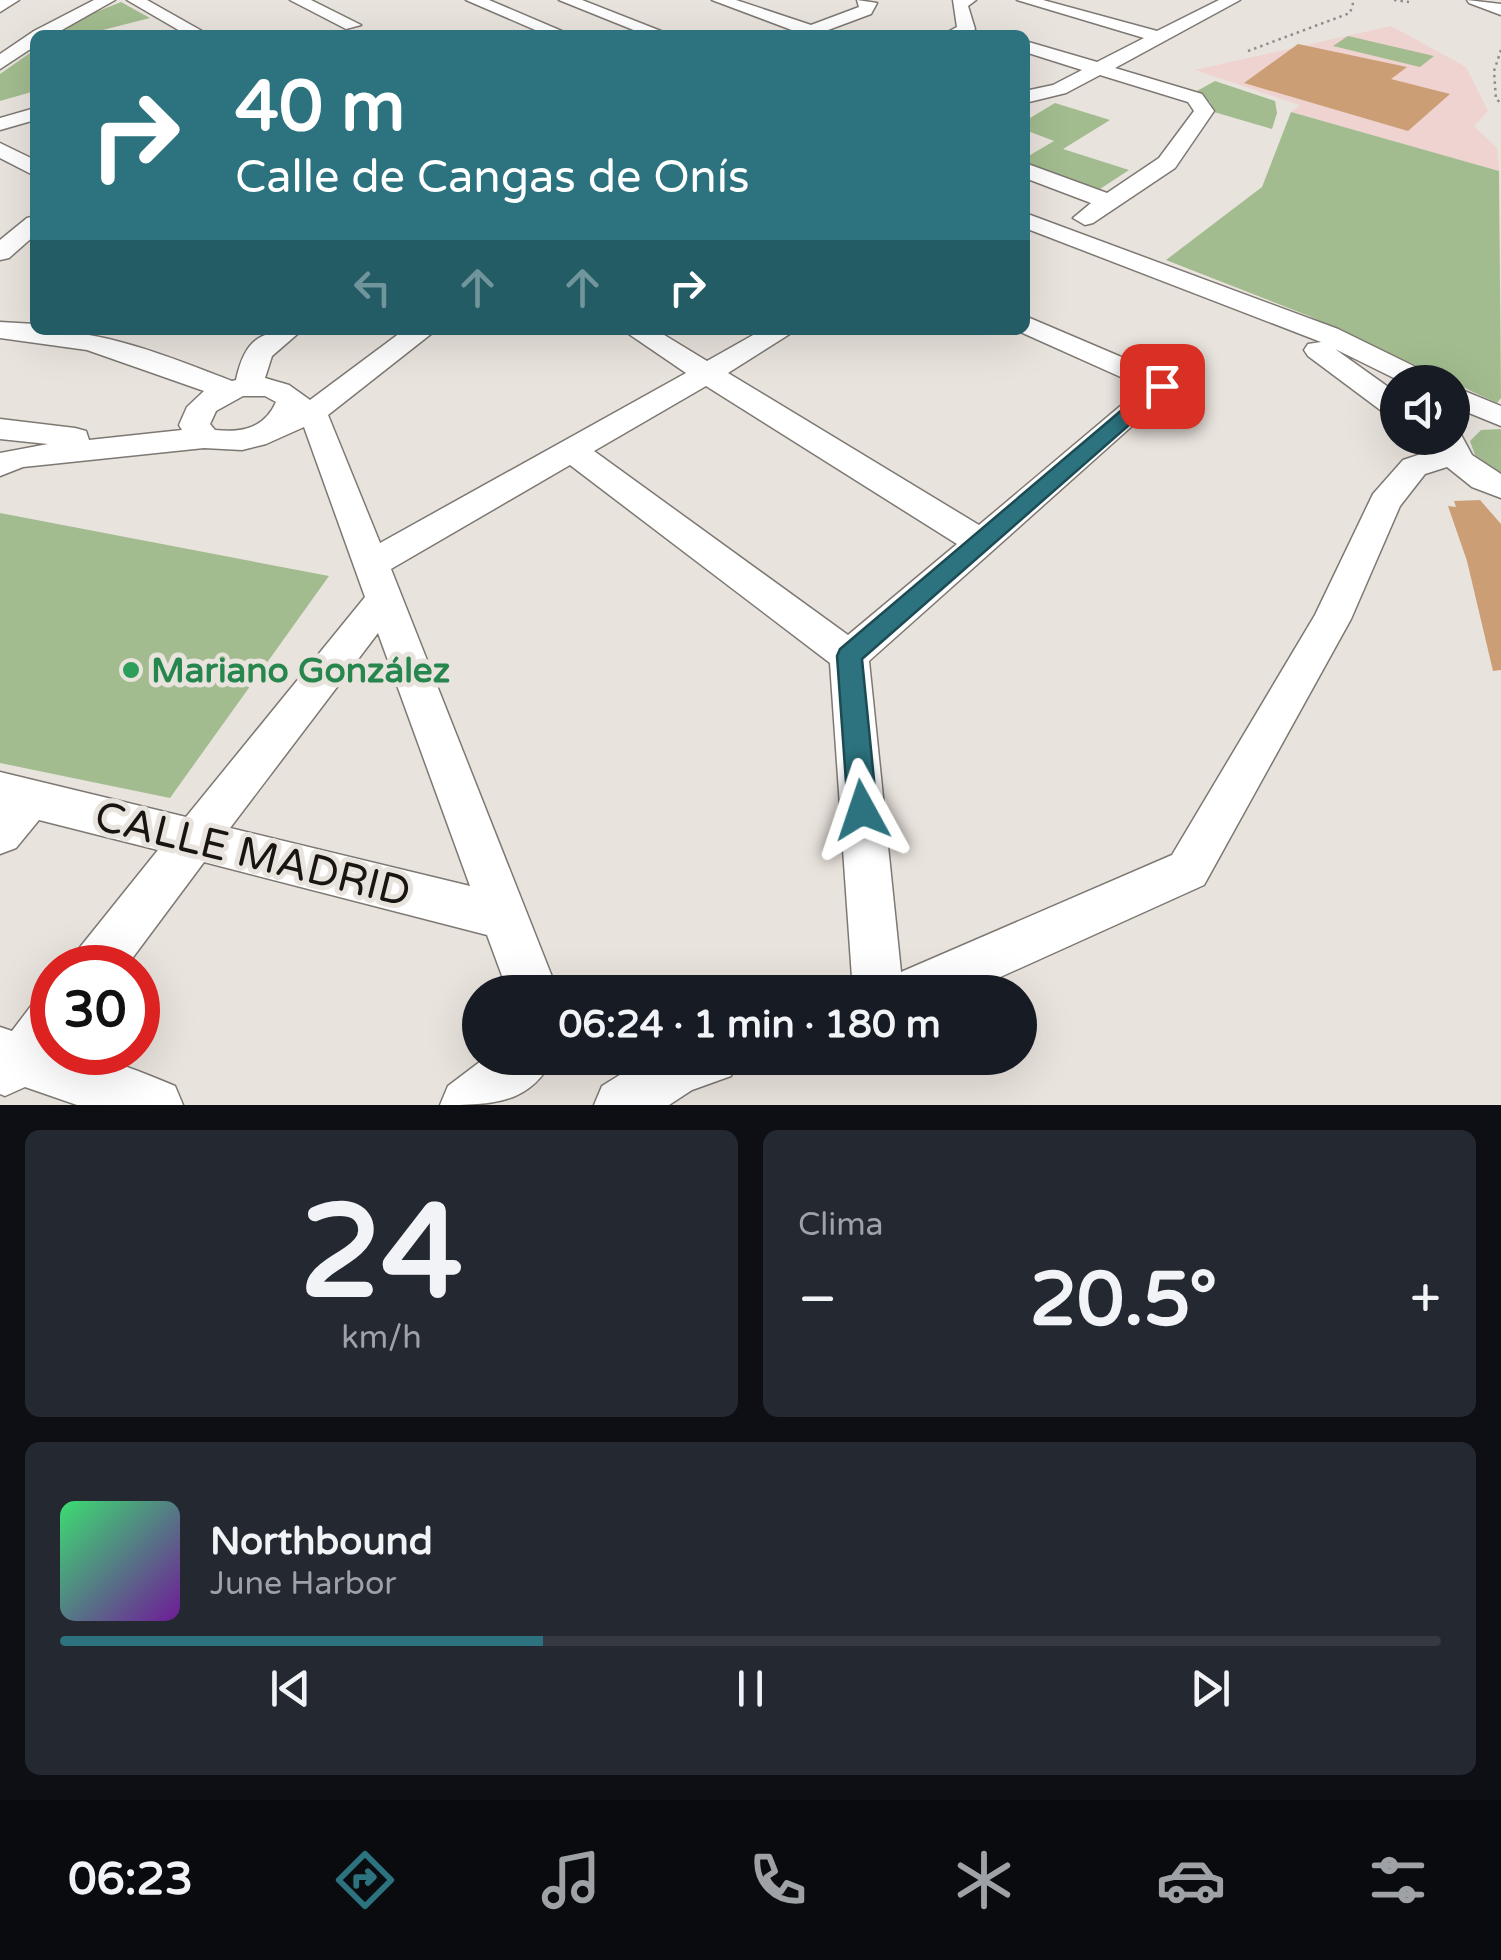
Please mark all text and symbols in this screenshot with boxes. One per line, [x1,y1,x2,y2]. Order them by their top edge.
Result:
text: 40 m [235,66,405,150]
icon: right [70,70,200,200]
text: Calle de Cangas de Onís [235,151,750,205]
icon: left [345,260,400,315]
icon: ahead [450,260,505,315]
icon: ahead [555,260,610,315]
icon: right [660,260,715,315]
pin [1120,344,1205,429]
icon: arrive [1135,359,1190,414]
map controls [1380,365,1470,455]
button: sound [1380,365,1470,455]
place label: Mariano González [151,650,450,692]
marker: Mariano González [120,659,142,681]
position arrow [810,758,914,862]
street label: CALLE MADRID [90,791,416,918]
speed limit sign: 30 [30,945,160,1075]
text: 06:24 · 1 min · 180 m [558,1002,941,1048]
text: 24 [300,1176,463,1332]
text: Clima [798,1206,884,1244]
text: 20.5° [1030,1255,1217,1345]
text: − [798,1267,837,1333]
text: + [1410,1267,1441,1333]
text: km/h [341,1319,422,1357]
text: Northbound [210,1519,433,1565]
text: June Harbor [210,1565,397,1603]
icon: previous [263,1661,318,1716]
icon: pause [723,1661,778,1716]
icon: next [1183,1661,1238,1716]
icon: directions [330,1845,400,1915]
icon: music [536,1845,606,1915]
icon: phone [743,1845,813,1915]
icon: climate [949,1845,1019,1915]
icon: car [1156,1845,1226,1915]
icon: filters [1363,1845,1433,1915]
text: 06:23 [68,1853,193,1907]

